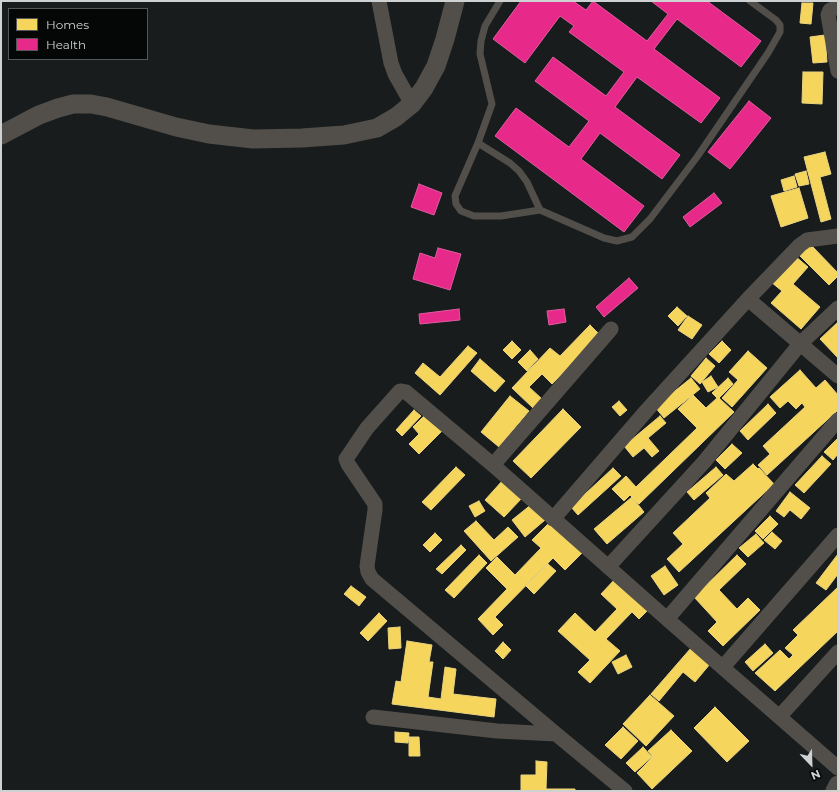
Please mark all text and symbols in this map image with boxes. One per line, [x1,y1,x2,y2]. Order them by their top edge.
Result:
legend [8,8,148,60]
text: Homes [46,17,89,32]
text: Health [46,37,86,52]
north arrow [791,744,831,784]
text: N [809,767,823,783]

